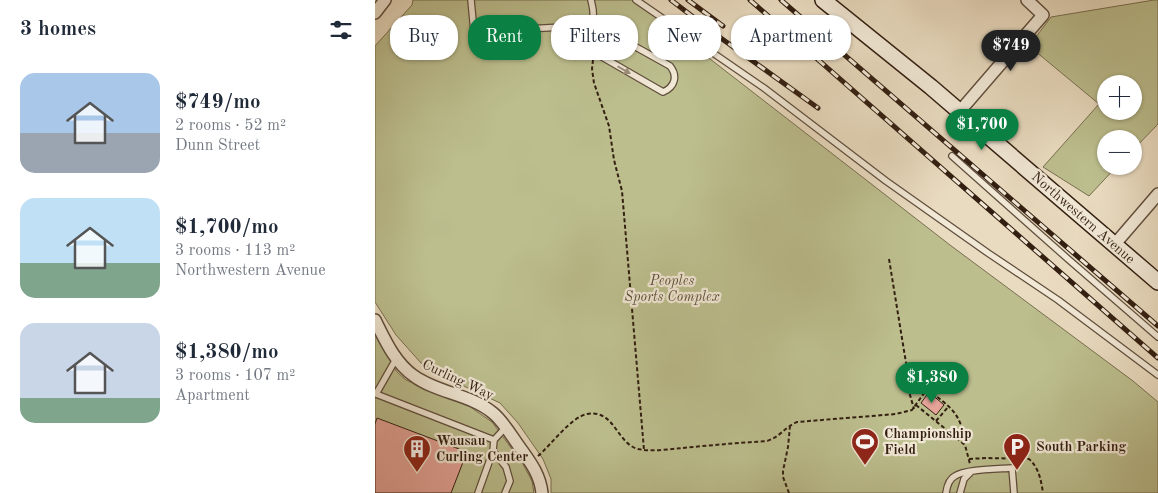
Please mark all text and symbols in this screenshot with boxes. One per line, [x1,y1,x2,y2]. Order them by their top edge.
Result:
chip: Buy [390,15,458,60]
chip: Rent [468,15,541,60]
chip: Filters [551,15,638,60]
chip: New [648,15,721,60]
chip: Apartment [731,15,851,60]
icon: filters [327,16,355,44]
text: 3 homes [20,19,96,40]
pin: $749 [981,30,1041,72]
text: $749 [992,38,1030,54]
one-way arrow [618,65,631,74]
map controls [1097,75,1142,175]
button: + [1097,75,1142,120]
text: $749/mo [175,92,261,113]
icon: home [60,93,120,153]
pin: $1,700 [941,108,1023,151]
text: $1,700 [957,117,1007,133]
text: 2 rooms · 52 m² [175,118,286,134]
button: − [1097,130,1142,175]
text: Dunn Street [175,138,260,154]
street label: Northwestern Avenue [1029,170,1137,266]
text: $1,700/mo [175,217,279,238]
icon: home [60,218,120,278]
text: 3 rooms · 113 m² [175,243,295,259]
text: Northwestern Avenue [175,263,326,279]
park label: Peoples Sports Complex [624,274,720,305]
text: $1,380/mo [175,342,279,363]
icon: home [60,343,120,403]
street label: Curling Way [420,357,496,403]
pin: $1,380 [891,362,973,404]
text: 3 rooms · 107 m² [175,368,295,384]
text: $1,380 [907,370,957,386]
text: Apartment [175,388,250,404]
sports icon: Championship Field [850,427,880,466]
place label: Championship Field [884,427,972,457]
parking icon: South Parking [1002,432,1032,471]
building icon: Wausau Curling Center [402,434,432,473]
place label: Wausau Curling Center [436,434,528,464]
place label: South Parking [1036,440,1126,454]

